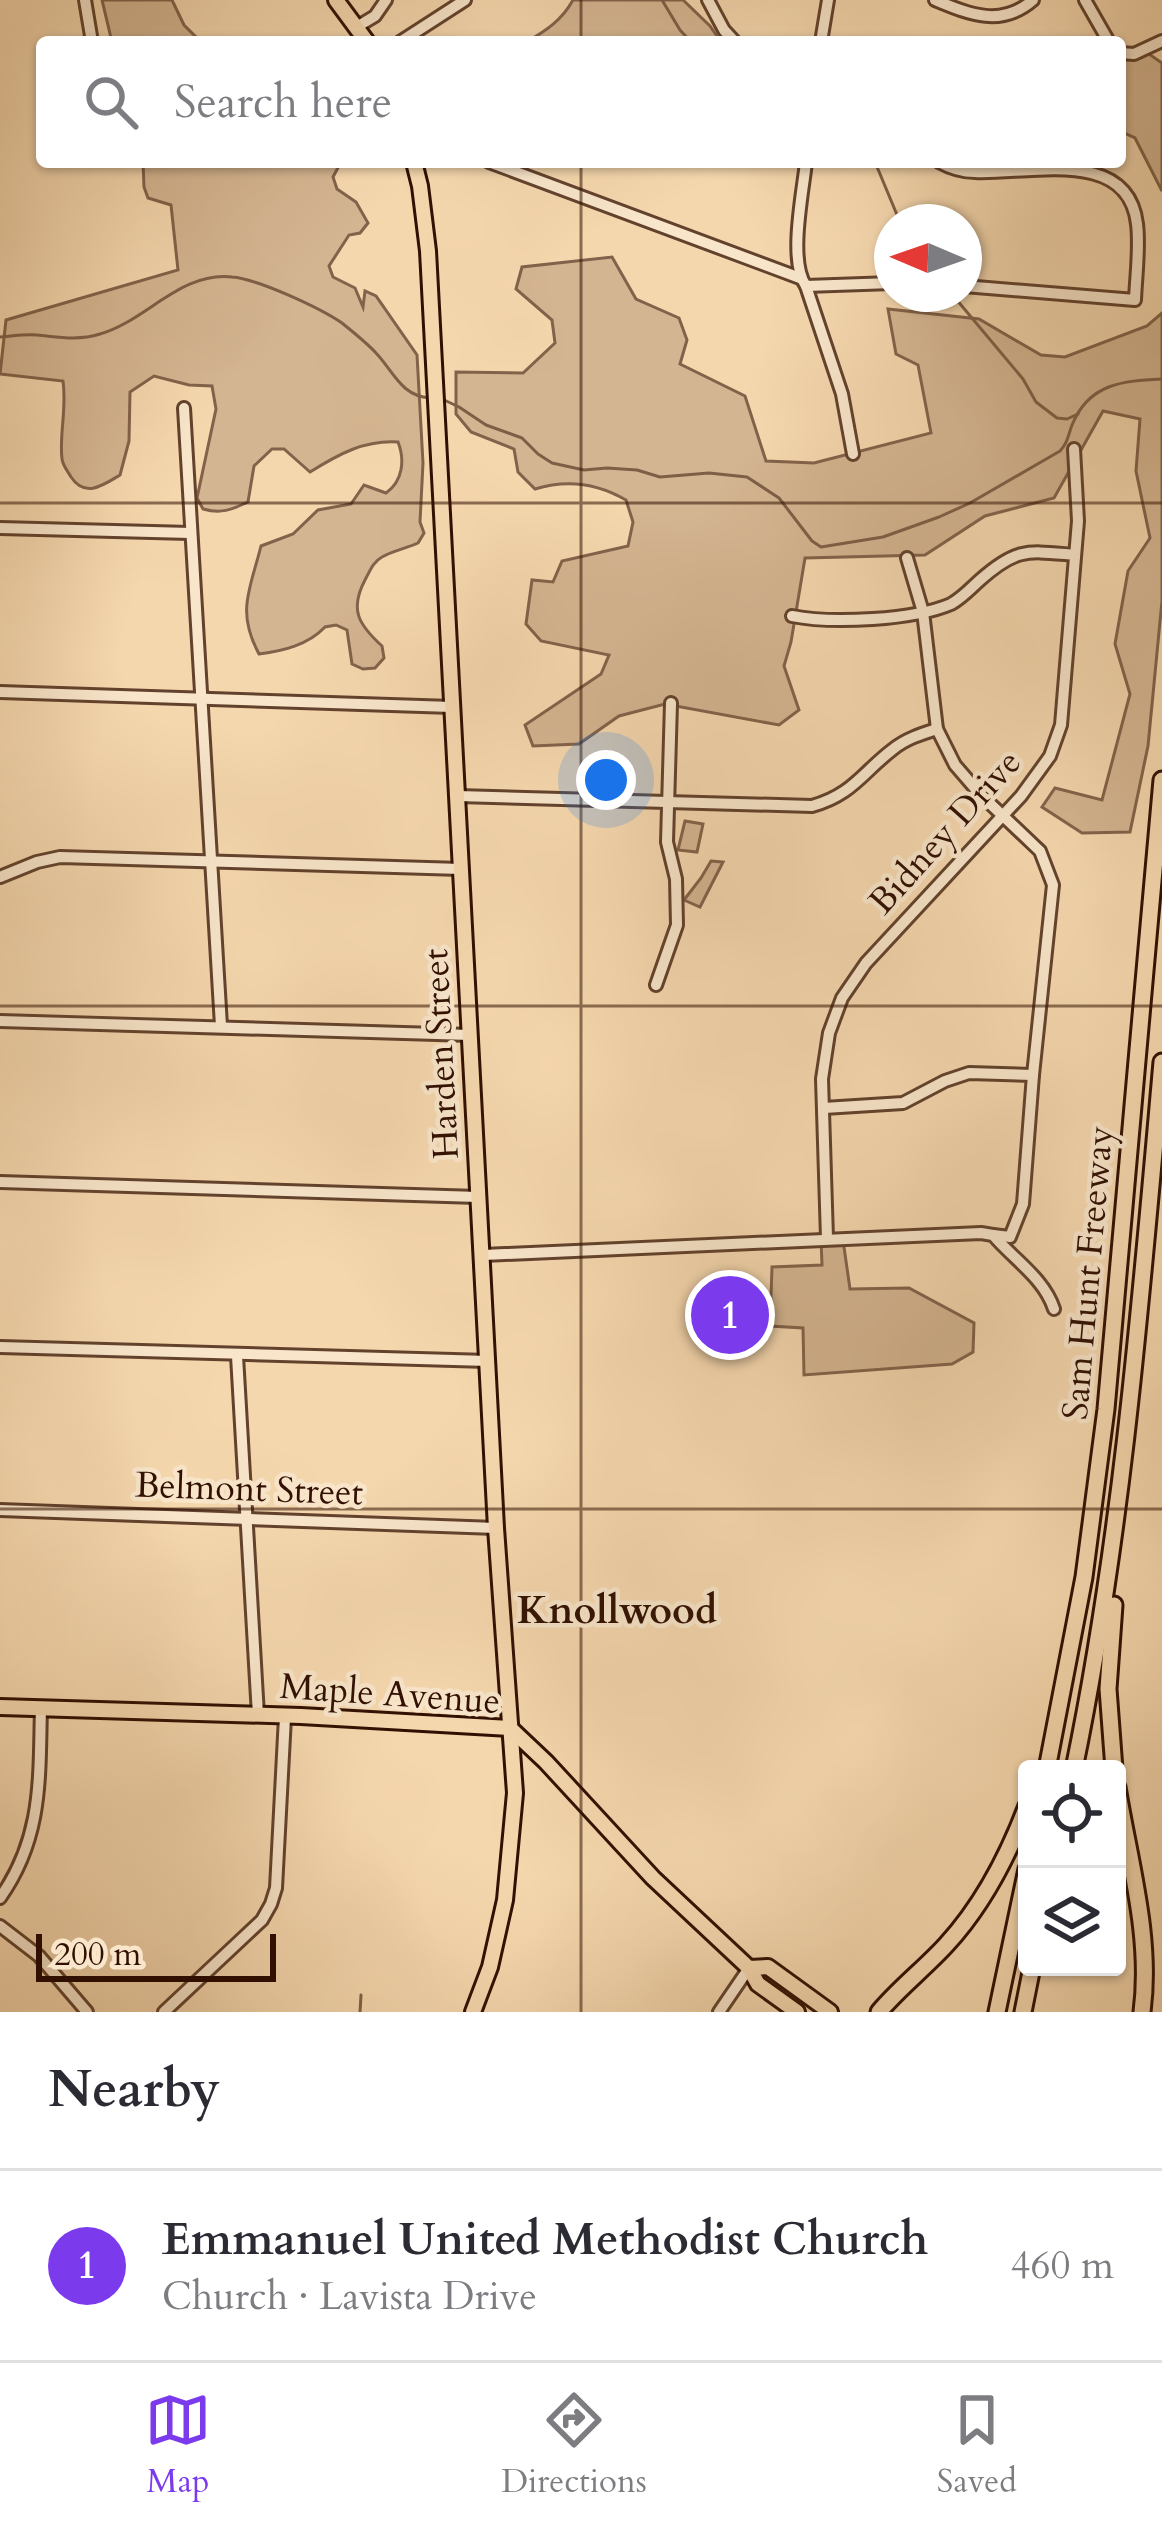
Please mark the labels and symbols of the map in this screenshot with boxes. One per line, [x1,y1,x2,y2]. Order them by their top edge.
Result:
north arrow [874,204,982,312]
street label: Bidney Drive [858,739,1032,925]
your location [576,750,636,810]
street label: Harden Street [411,947,471,1161]
street label: Sam Hunt Freeway [1051,1124,1125,1422]
pin: 1 [691,1270,769,1360]
street label: Belmont Street [134,1461,364,1517]
district label: Knollwood [517,1584,717,1637]
street label: Maple Avenue [278,1662,502,1726]
scale bar [36,1928,276,1981]

